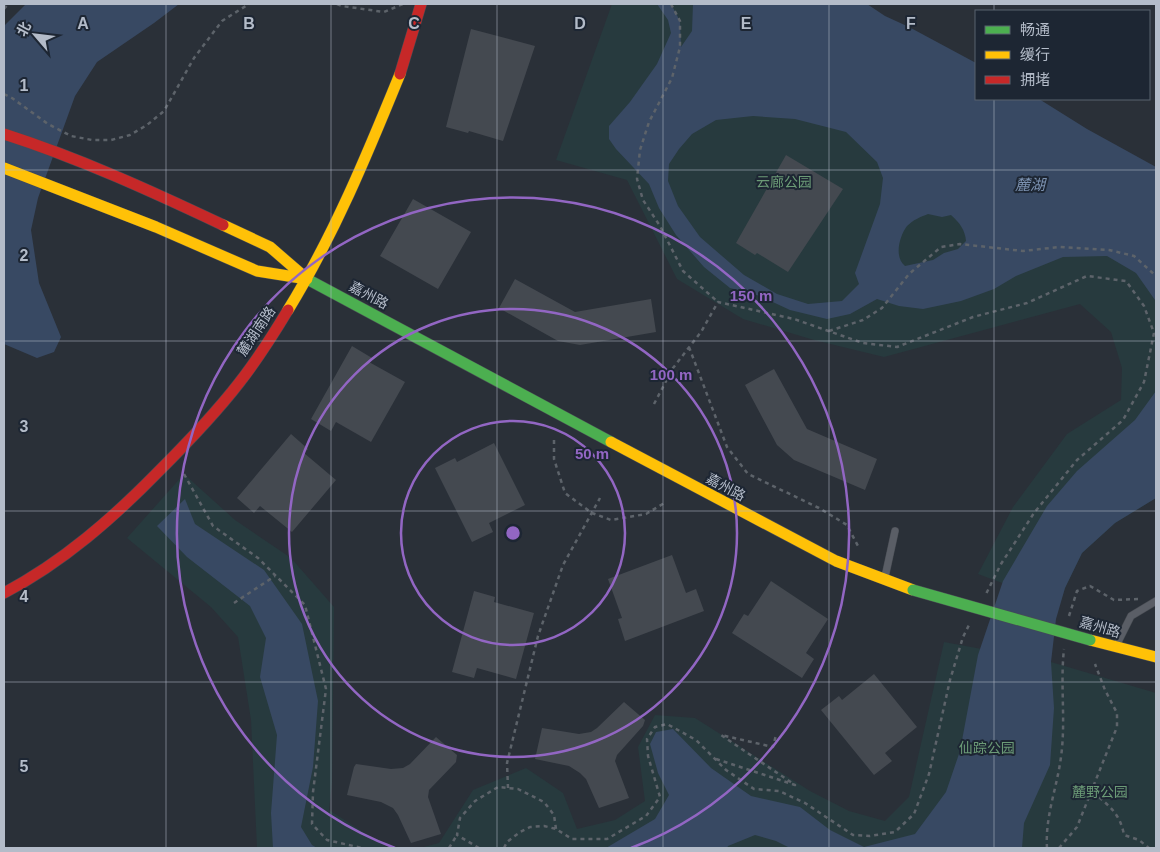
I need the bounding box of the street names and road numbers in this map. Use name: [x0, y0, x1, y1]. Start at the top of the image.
street label: 嘉州路: [347, 278, 391, 312]
street label: 麓湖南路: [234, 303, 278, 359]
street label: 嘉州路: [704, 470, 748, 504]
street label: 嘉州路: [1078, 614, 1122, 640]

